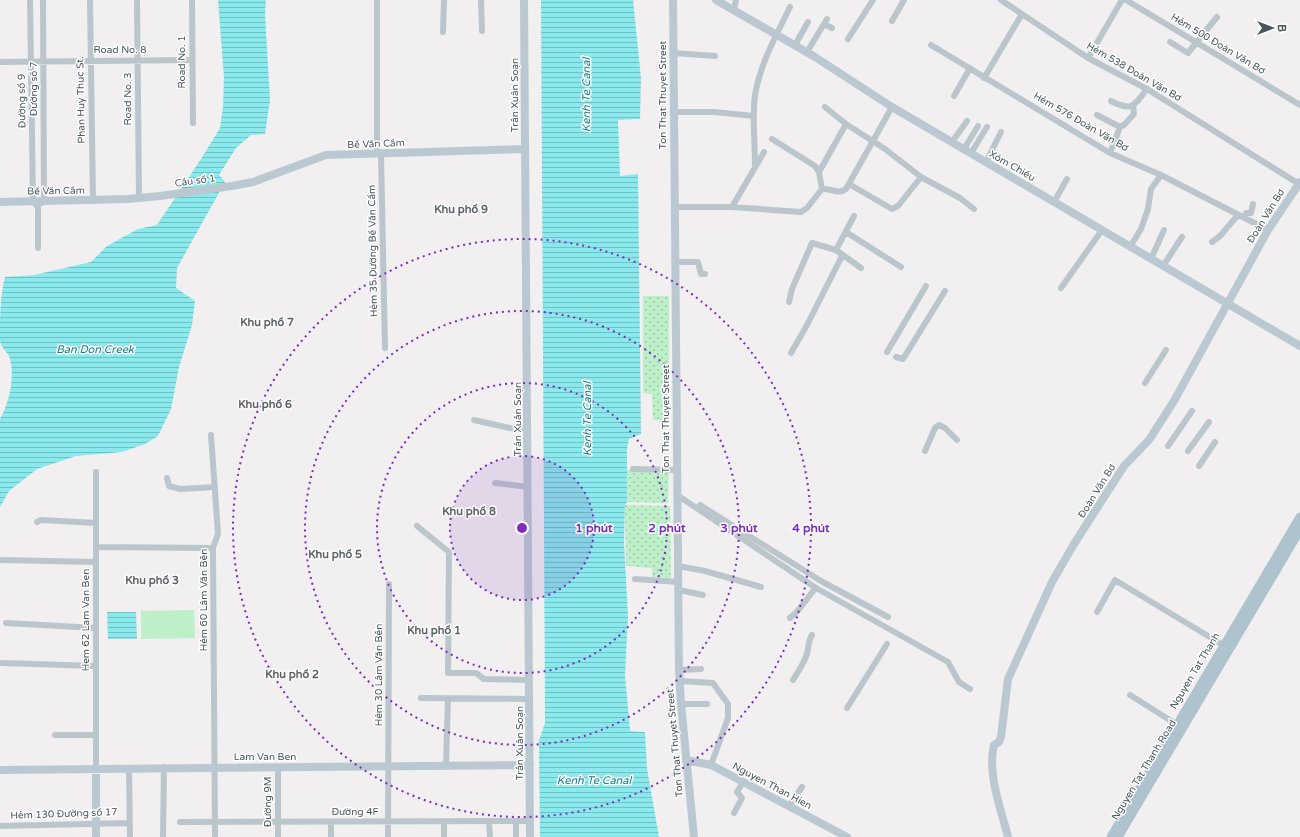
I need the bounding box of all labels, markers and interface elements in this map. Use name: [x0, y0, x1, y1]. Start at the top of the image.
north arrow: [1252, 8, 1292, 48]
street label: Hẻm 500 Đoàn Văn Bơ: [1169, 11, 1267, 77]
text: B: [1275, 24, 1288, 32]
street label: Road No. 1: [176, 35, 188, 89]
street label: Hẻm 538 Đoàn Văn Bơ: [1084, 40, 1184, 104]
street label: Ton That Thuyet Street: [657, 41, 669, 149]
street label: Road No. 8: [93, 44, 147, 56]
street label: Phan Huy Thuc St.: [74, 56, 88, 144]
water label: Kenh Te Canal: [580, 57, 593, 132]
street label: Trần Xuân Soạn: [509, 58, 521, 132]
street label: Đường số 7: [28, 62, 40, 116]
street label: Road No. 3: [122, 72, 134, 126]
street label: Đường số 9: [16, 74, 28, 128]
street label: Hẻm 576 Đoàn Văn Bơ: [1031, 90, 1131, 154]
street label: Bế Văn Cấm: [347, 137, 405, 151]
street label: Xóm Chiếu: [987, 148, 1037, 184]
street label: Cầu số 1: [174, 172, 216, 190]
street label: Bế Văn Cấm: [27, 184, 85, 198]
street label: Hẻm 35 Đường Bế Văn Cấm: [366, 185, 380, 317]
street label: Đoàn Văn Bơ: [1245, 187, 1287, 245]
district label: Khu phố 9: [434, 203, 488, 217]
district label: Khu phố 7: [240, 316, 294, 330]
water label: Ban Don Creek: [56, 343, 135, 356]
street label: Ton That Thuyet Street: [660, 365, 672, 473]
water label: Kenh Te Canal: [581, 381, 594, 456]
street label: Trần Xuân Soạn: [512, 382, 524, 456]
district label: Khu phố 6: [238, 398, 292, 412]
street label: Đoàn Văn Bơ: [1076, 462, 1118, 520]
district label: Khu phố 8: [442, 505, 496, 519]
centre of rings: [515, 521, 529, 535]
text: 1 phút: [575, 521, 613, 536]
text: 2 phút: [648, 521, 686, 536]
text: 3 phút: [720, 521, 758, 536]
text: 4 phút: [792, 521, 830, 536]
district label: Khu phố 5: [308, 548, 362, 562]
street label: Hẻm 60 Lâm Văn Bền: [198, 549, 210, 651]
street label: Hem 62 Lam Van Ben: [80, 569, 92, 671]
district label: Khu phố 3: [125, 574, 179, 588]
street label: Hẻm 30 Lâm Văn Bền: [373, 624, 385, 726]
district label: Khu phố 1: [407, 624, 461, 638]
street label: Nguyen Tat Thanh: [1167, 631, 1223, 711]
district label: Khu phố 2: [265, 668, 319, 682]
street label: Ton That Thuyet Street: [664, 688, 686, 798]
street label: Trần Xuân Soạn: [514, 706, 526, 780]
street label: Nguyen Tat Thanh Road: [1109, 718, 1179, 822]
street label: Lam Van Ben: [234, 751, 296, 763]
street label: Nguyen Than Hien: [730, 760, 814, 812]
water label: Kenh Te Canal: [557, 774, 632, 787]
street label: Đường 9M: [262, 777, 274, 827]
street label: Hẻm 130 Đường số 17: [10, 806, 118, 822]
street label: Đường 4F: [331, 806, 379, 818]

